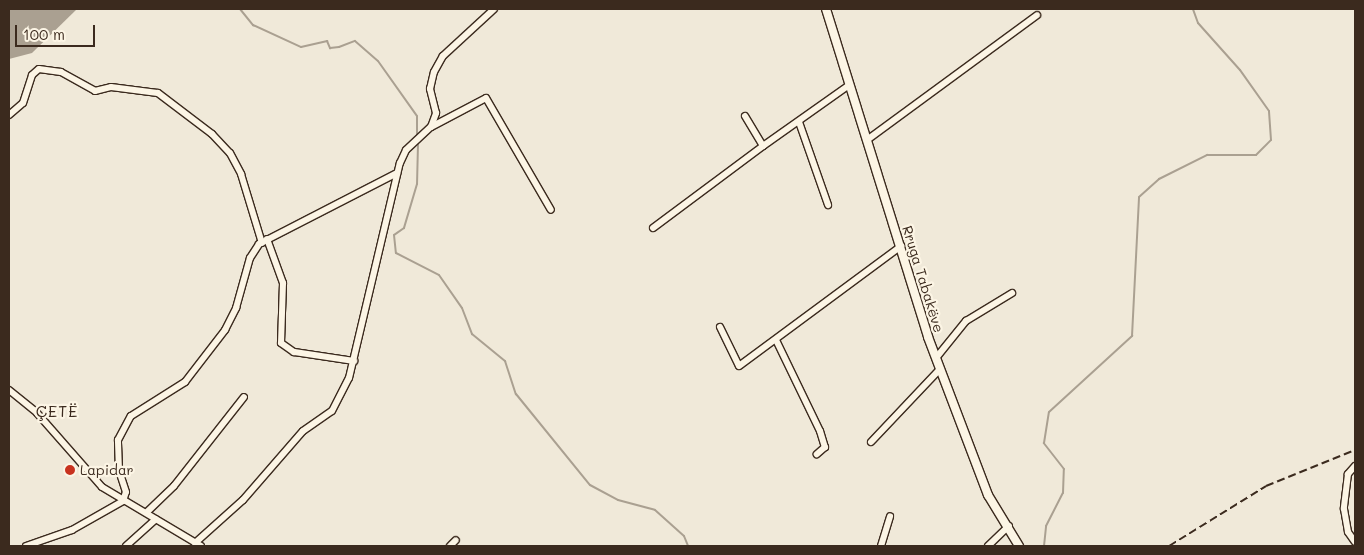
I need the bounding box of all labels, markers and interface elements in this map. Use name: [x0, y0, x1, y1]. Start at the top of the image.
scale bar: [18, 15, 98, 47]
text: 100 m: [23, 24, 65, 44]
street label: Rruga Tabakëve: [899, 224, 947, 334]
district label: ÇETË: [35, 401, 79, 421]
place label: Lapidar: [80, 462, 134, 478]
marker: Lapidar: [64, 464, 76, 476]

